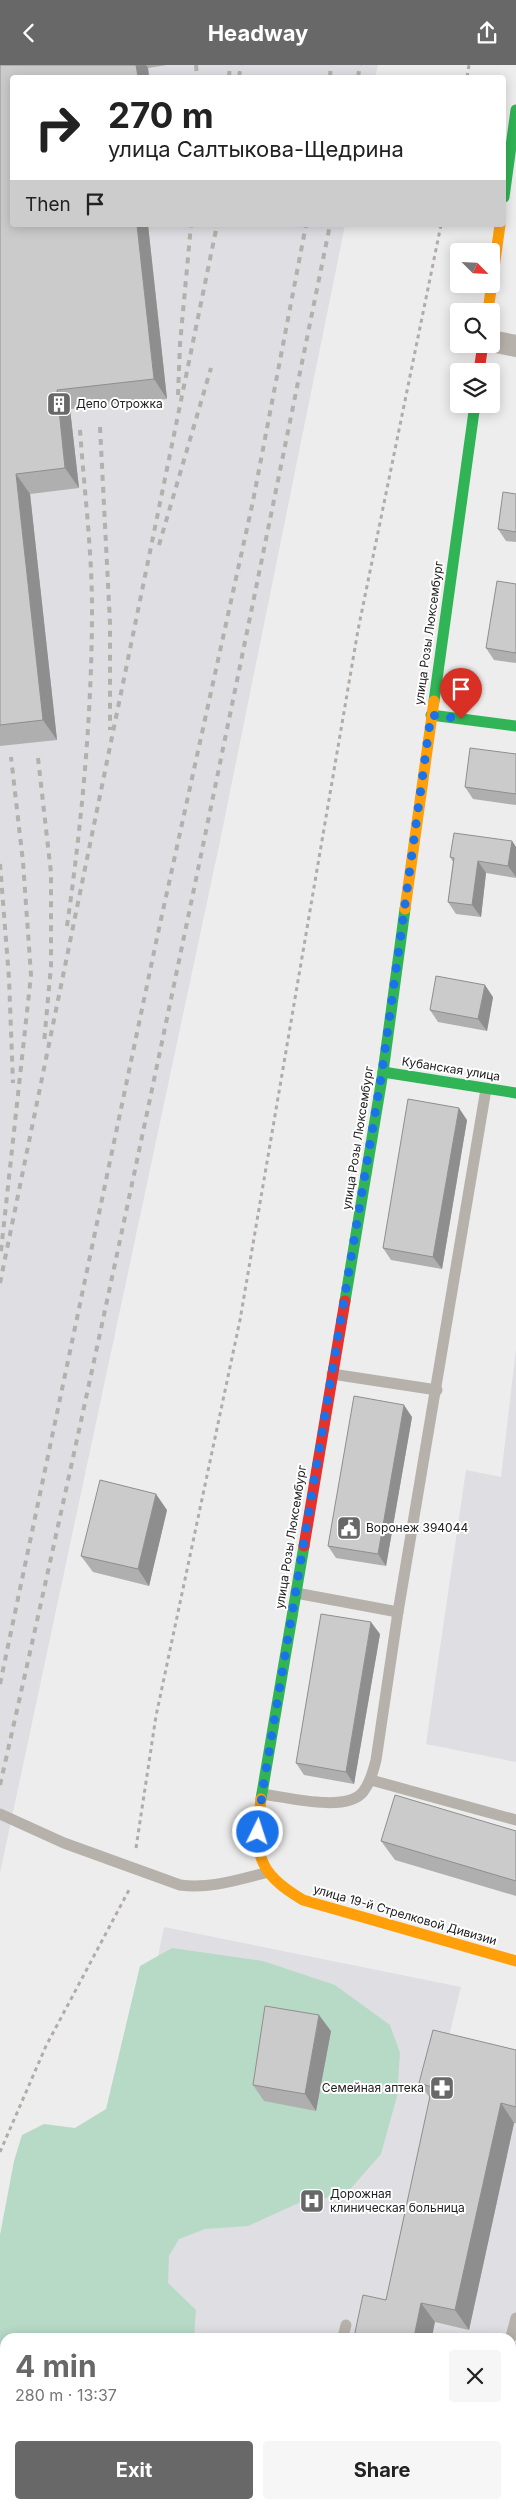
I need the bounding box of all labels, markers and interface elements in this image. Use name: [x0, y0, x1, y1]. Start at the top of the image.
icon: back: [15, 19, 43, 47]
icon: share: [473, 19, 501, 47]
text: Headway: [208, 20, 308, 46]
text: 270 m: [108, 94, 214, 136]
icon: right: [25, 95, 90, 160]
text: улица Салтыкова-Щедрина: [108, 136, 404, 162]
icon: arrive: [81, 190, 109, 218]
text: Then: [25, 193, 71, 216]
north arrow: [450, 243, 500, 293]
map controls: [450, 243, 500, 413]
button: search: [450, 303, 500, 353]
button: layers: [450, 363, 500, 413]
building icon: Депо Отрожка: [46, 391, 72, 417]
place label: Депо Отрожка: [76, 396, 163, 411]
street label: улица Розы Люксембург: [411, 560, 446, 706]
pin: [440, 668, 482, 719]
icon: arrive: [447, 675, 475, 703]
street label: Кубанская улица: [401, 1053, 501, 1084]
street label: улица Розы Люксембург: [339, 1065, 376, 1211]
street label: улица Розы Люксембург: [272, 1464, 309, 1610]
public building icon: Воронеж 394044: [336, 1515, 362, 1541]
place label: Воронеж 394044: [366, 1520, 468, 1535]
position arrow: [231, 1805, 283, 1857]
street label: улица 19-й Стрелковой Дивизии: [312, 1881, 499, 1948]
pharmacy icon: Семейная аптека: [429, 2075, 455, 2101]
place label: Семейная аптека: [322, 2080, 424, 2095]
place label: Дорожная клиническая больница: [330, 2186, 465, 2215]
hospital icon: Дорожная клиническая больница: [299, 2188, 325, 2214]
text: 4 min: [15, 2348, 97, 2384]
button: close: [449, 2350, 501, 2402]
text: 280 m · 13:37: [15, 2385, 117, 2405]
button: Exit: [15, 2441, 253, 2499]
button: Share: [263, 2441, 501, 2499]

